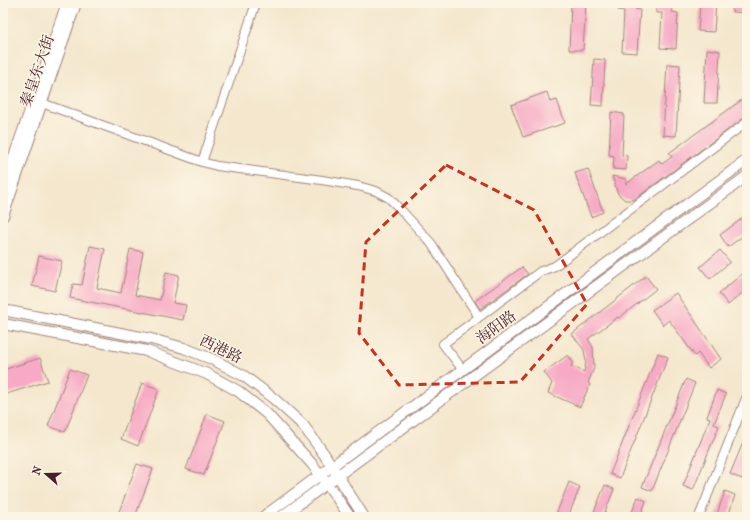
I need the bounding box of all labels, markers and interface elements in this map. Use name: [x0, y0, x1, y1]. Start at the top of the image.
street label: 秦皇东大街: [16, 33, 58, 109]
street label: 海阳路: [473, 306, 519, 348]
street label: 西港路: [197, 331, 245, 367]
north arrow: [26, 454, 66, 494]
text: N: [30, 464, 45, 477]

